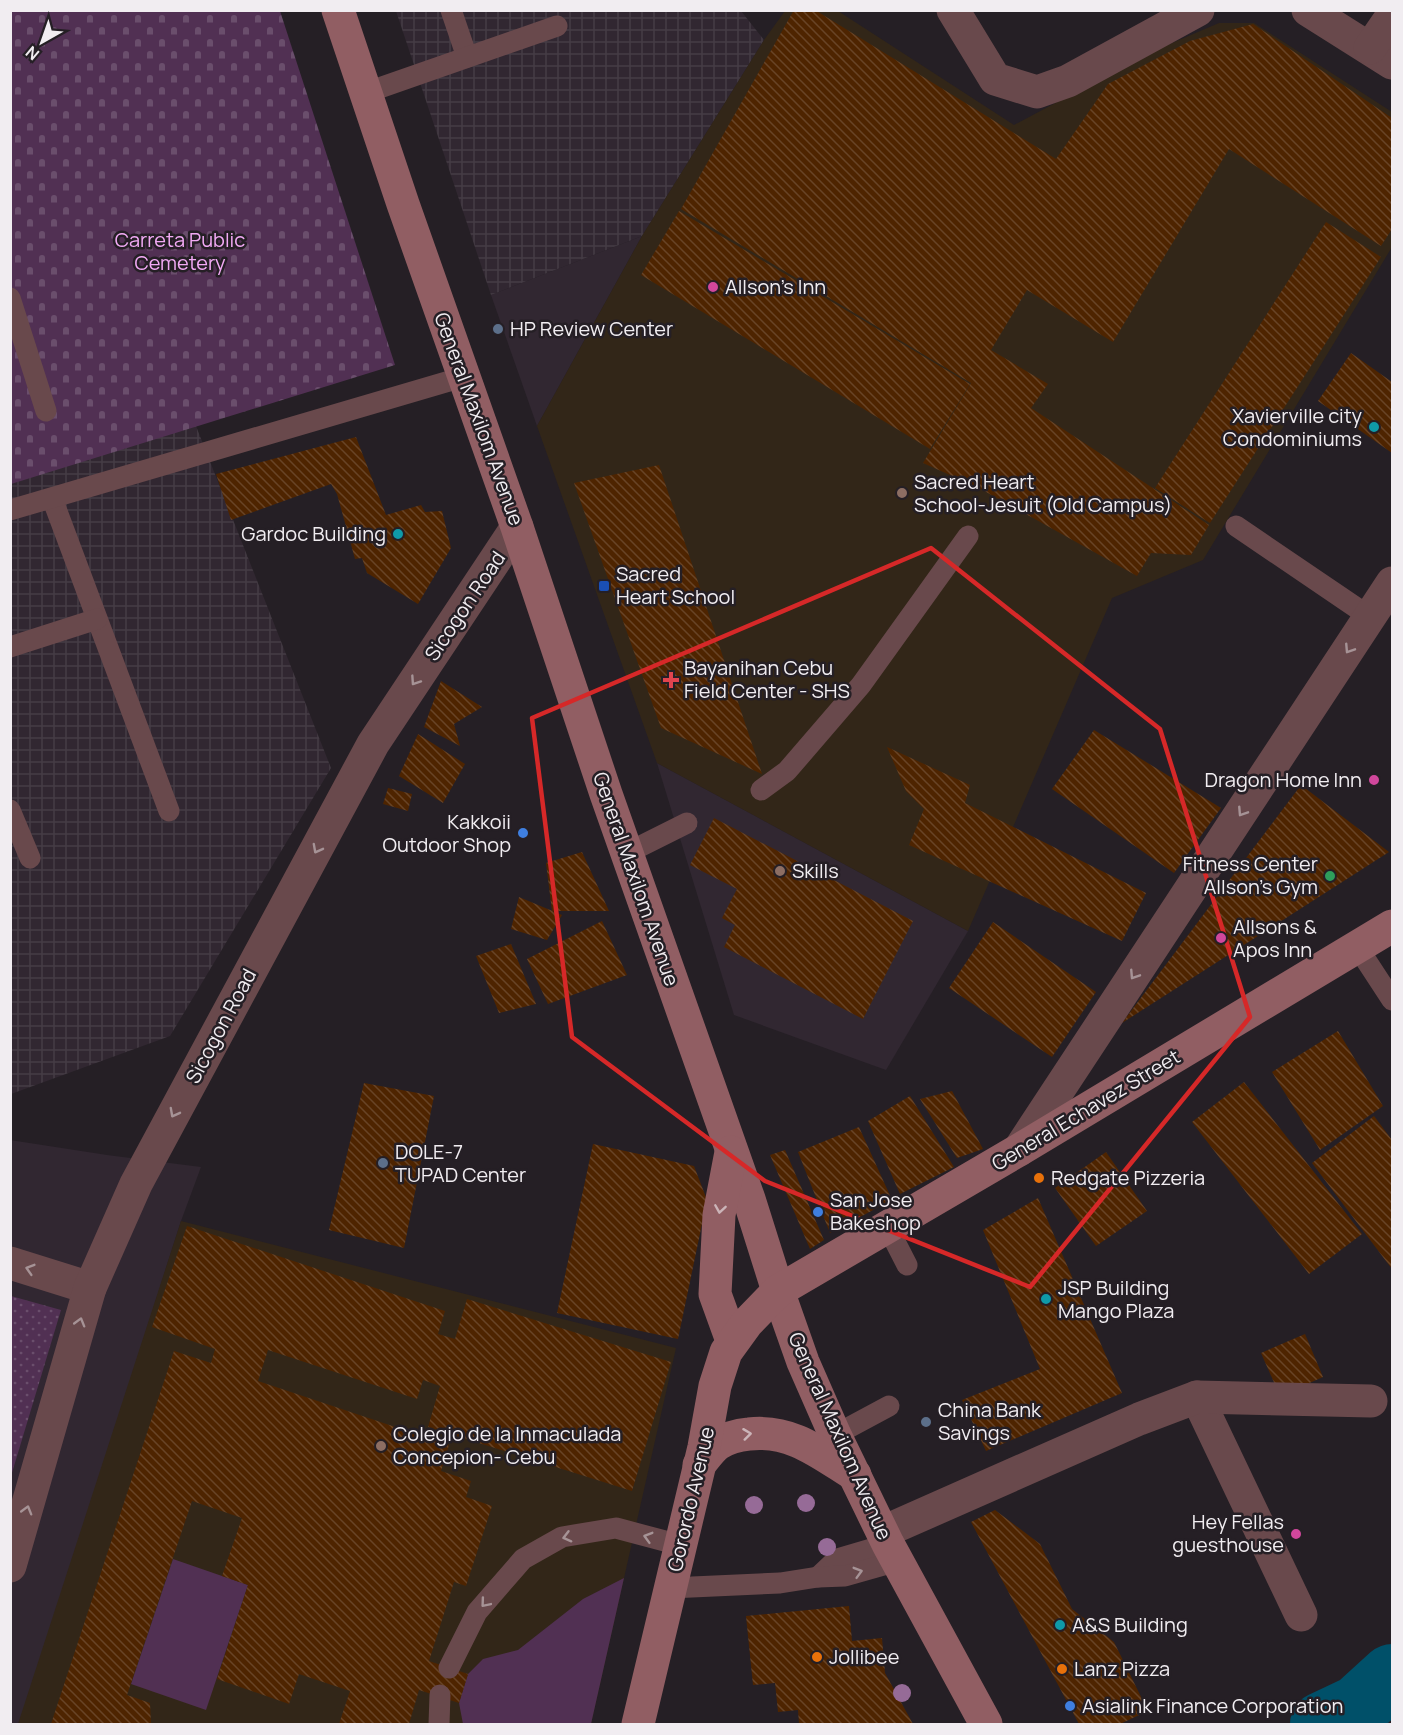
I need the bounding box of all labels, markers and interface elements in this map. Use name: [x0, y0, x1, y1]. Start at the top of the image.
north arrow: [12, 12, 72, 72]
text: N: [21, 41, 44, 66]
park label: Carreta Public Cemetery: [115, 226, 245, 276]
place label: Allson's Inn: [725, 273, 826, 300]
marker: Allson's Inn: [706, 280, 720, 294]
street label: General Maxilom Avenue: [428, 309, 531, 529]
place label: HP Review Center: [510, 315, 673, 342]
marker: HP Review Center: [491, 322, 505, 336]
place label: Xavierville city Condominiums: [1223, 402, 1362, 452]
marker: Xavierville city Condominiums: [1367, 420, 1381, 434]
place label: Sacred Heart School-Jesuit (Old Campus): [914, 468, 1172, 518]
marker: Sacred Heart School-Jesuit (Old Campus): [895, 486, 909, 500]
place label: Gardoc Building: [241, 520, 386, 547]
marker: Gardoc Building: [391, 527, 405, 541]
street label: Sicogon Road: [418, 546, 511, 666]
place label: Sacred Heart School: [616, 560, 735, 610]
marker: Sacred Heart School: [597, 579, 611, 593]
one-way arrow: [1345, 643, 1356, 654]
place label: Bayanihan Cebu Field Center - SHS: [684, 654, 850, 704]
marker: Bayanihan Cebu Field Center - SHS: [662, 671, 680, 689]
one-way arrow: [412, 674, 423, 685]
place label: Dragon Home Inn: [1205, 766, 1362, 793]
street label: General Maxilom Avenue: [587, 768, 686, 989]
marker: Dragon Home Inn: [1367, 773, 1381, 787]
one-way arrow: [1237, 806, 1249, 816]
place label: Kakkoii Outdoor Shop: [382, 808, 511, 858]
marker: Kakkoii Outdoor Shop: [516, 826, 530, 840]
one-way arrow: [313, 842, 324, 853]
place label: Fitness Center Allson's Gym: [1183, 850, 1318, 900]
place label: Skills: [792, 857, 839, 884]
marker: Skills: [773, 864, 787, 878]
marker: Fitness Center Allson's Gym: [1323, 869, 1337, 883]
place label: Allsons & Apos Inn: [1233, 913, 1317, 963]
marker: Allsons & Apos Inn: [1214, 931, 1228, 945]
street label: Sicogon Road: [179, 964, 262, 1088]
one-way arrow: [1130, 969, 1142, 979]
street label: General Echavez Street: [986, 1043, 1185, 1177]
one-way arrow: [170, 1106, 181, 1117]
place label: DOLE-7 TUPAD Center: [395, 1138, 526, 1188]
marker: DOLE-7 TUPAD Center: [376, 1156, 390, 1170]
place label: Redgate Pizzeria: [1051, 1164, 1205, 1191]
marker: Redgate Pizzeria: [1032, 1171, 1046, 1185]
place label: San Jose Bakeshop: [830, 1186, 921, 1236]
one-way arrow: [714, 1204, 727, 1214]
marker: San Jose Bakeshop: [811, 1205, 825, 1219]
one-way arrow: [25, 1264, 36, 1276]
place label: JSP Building Mango Plaza: [1058, 1274, 1174, 1324]
marker: JSP Building Mango Plaza: [1039, 1292, 1053, 1306]
one-way arrow: [73, 1317, 86, 1327]
street label: General Maxilom Avenue: [782, 1328, 898, 1544]
place label: China Bank Savings: [938, 1396, 1042, 1446]
marker: China Bank Savings: [919, 1415, 933, 1429]
place label: Colegio de la Inmaculada Concepion- Cebu: [393, 1420, 621, 1470]
street label: Gorordo Avenue: [661, 1424, 720, 1574]
one-way arrow: [742, 1429, 751, 1441]
marker: Colegio de la Inmaculada Concepion- Cebu: [374, 1439, 388, 1453]
one-way arrow: [20, 1505, 32, 1515]
place label: Hey Fellas guesthouse: [1172, 1508, 1284, 1558]
marker: Hey Fellas guesthouse: [1289, 1527, 1303, 1541]
one-way arrow: [562, 1530, 572, 1543]
one-way arrow: [643, 1531, 653, 1544]
one-way arrow: [852, 1567, 863, 1579]
one-way arrow: [481, 1596, 492, 1607]
place label: A&S Building: [1072, 1611, 1188, 1638]
marker: A&S Building: [1053, 1618, 1067, 1632]
place label: Jollibee: [829, 1643, 899, 1670]
marker: Jollibee: [810, 1650, 824, 1664]
place label: Lanz Pizza: [1074, 1655, 1170, 1682]
marker: Lanz Pizza: [1055, 1662, 1069, 1676]
place label: Asialink Finance Corporation: [1082, 1692, 1343, 1719]
marker: Asialink Finance Corporation: [1063, 1699, 1077, 1713]

